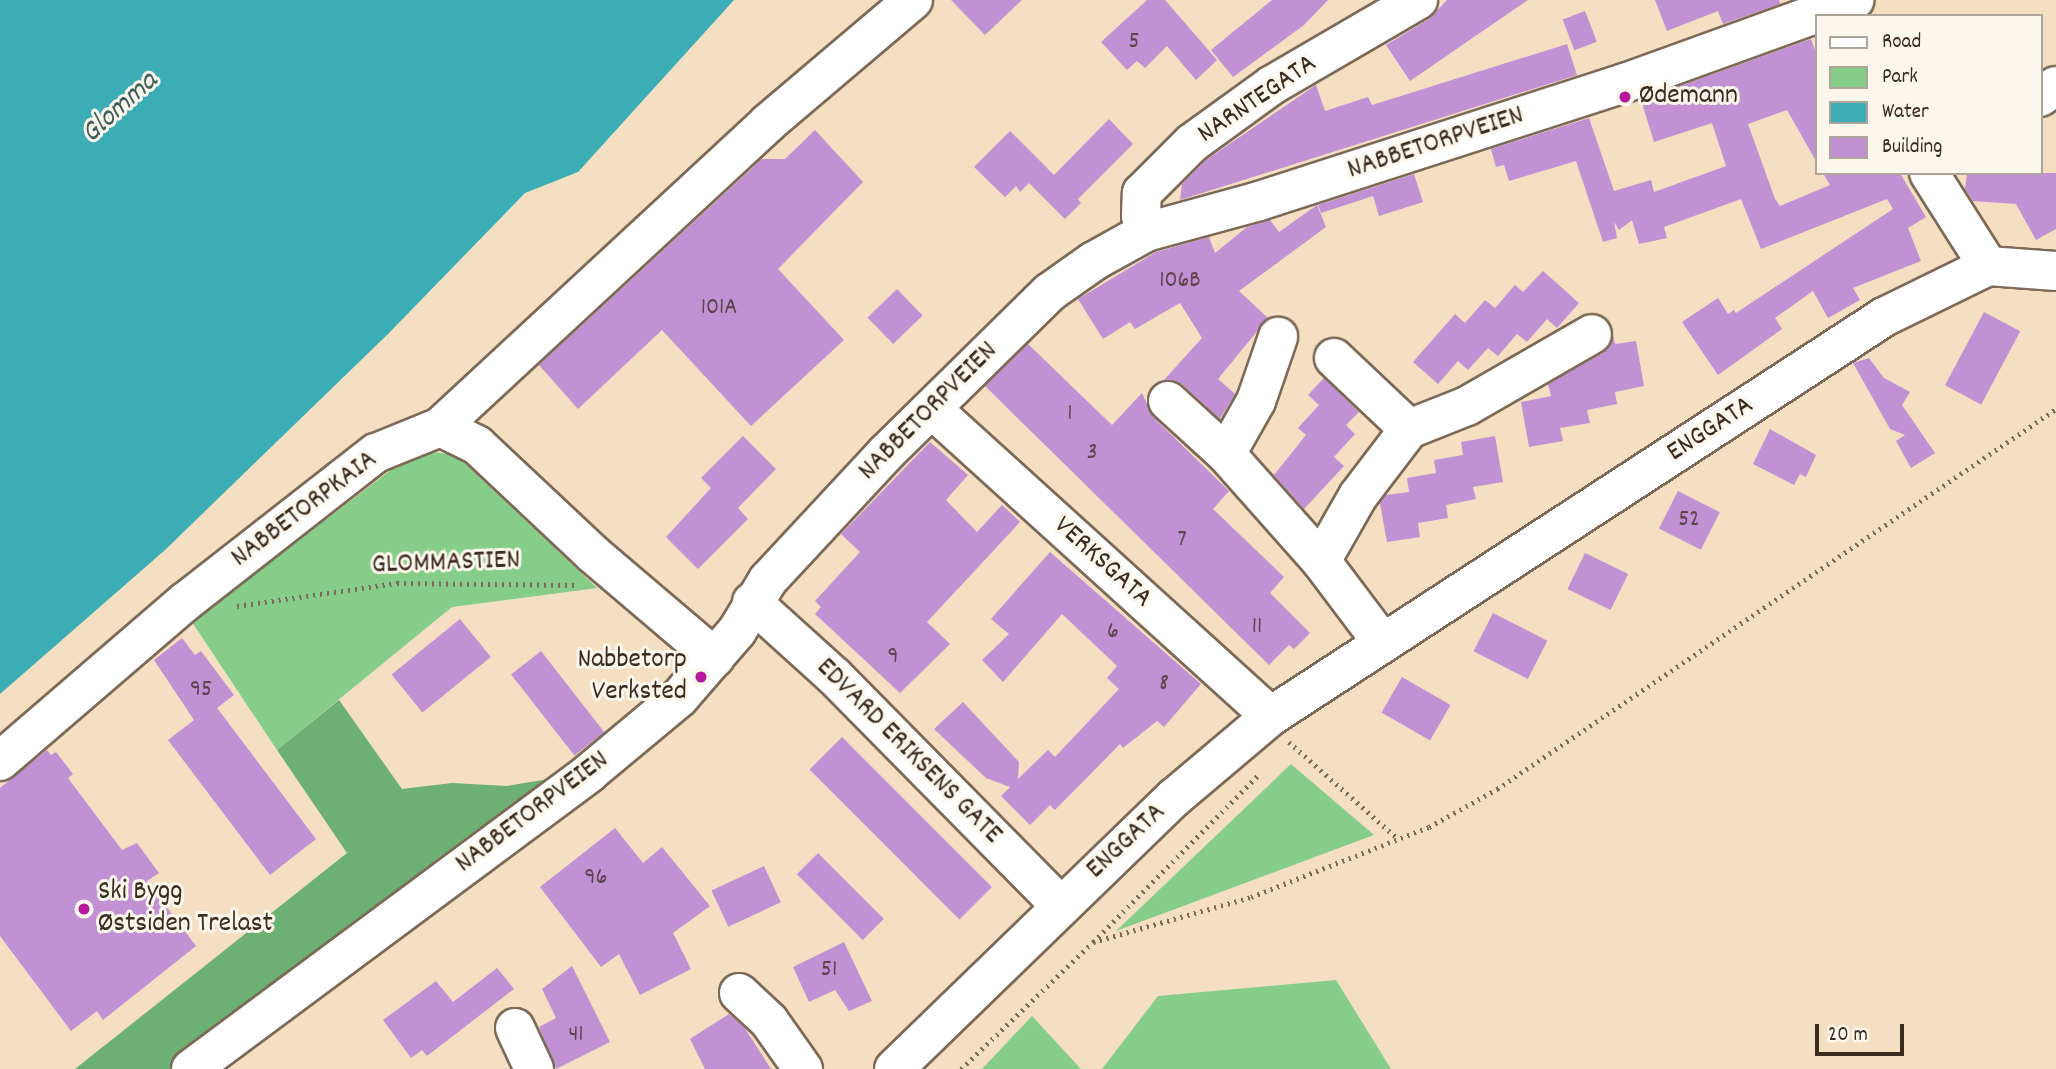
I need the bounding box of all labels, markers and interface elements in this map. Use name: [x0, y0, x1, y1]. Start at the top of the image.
legend: [1814, 14, 2042, 175]
text: Road: [1882, 28, 1921, 58]
house number: 5: [1128, 29, 1140, 57]
street label: NARNTEGATA: [1192, 48, 1324, 152]
text: Park: [1882, 63, 1918, 93]
water label: Glomma: [75, 65, 167, 153]
place label: Ødemann: [1639, 80, 1738, 114]
marker: Ødemann: [1617, 89, 1633, 105]
text: Water: [1882, 98, 1929, 128]
street label: NABBETORPVEIEN: [1344, 100, 1528, 188]
text: Building: [1882, 133, 1942, 163]
house number: 106B: [1159, 268, 1201, 296]
house number: 101A: [701, 295, 737, 323]
street label: NABBETORPVEIEN: [852, 335, 1006, 489]
street label: ENGGATA: [1661, 390, 1761, 470]
house number: 1: [1067, 401, 1073, 429]
house number: 3: [1087, 440, 1097, 468]
street label: NABBETORPKAIA: [225, 444, 385, 576]
house number: 52: [1678, 507, 1700, 535]
street label: VERKSGATA: [1046, 510, 1158, 616]
house number: 7: [1177, 527, 1187, 555]
street label: GLOMMASTIEN: [371, 545, 521, 583]
house number: 11: [1252, 614, 1262, 642]
house number: 6: [1107, 619, 1119, 647]
place label: Nabbetorp Verksted: [577, 644, 687, 710]
house number: 9: [888, 644, 898, 672]
street label: EDVARD ERIKSENS GATE: [808, 652, 1008, 852]
marker: Nabbetorp Verksted: [693, 669, 709, 685]
house number: 8: [1159, 671, 1169, 699]
house number: 95: [190, 677, 212, 705]
street label: NABBETORPVEIEN: [450, 744, 616, 882]
street label: ENGGATA: [1080, 797, 1174, 887]
house number: 96: [585, 865, 607, 893]
place label: Ski Bygg Østsiden Trelast: [98, 876, 273, 942]
marker: Ski Bygg Østsiden Trelast: [76, 901, 92, 917]
house number: 51: [821, 957, 837, 985]
scale bar: [1818, 1010, 1907, 1054]
text: 20 m: [1828, 1021, 1868, 1051]
house number: 41: [568, 1022, 584, 1050]

